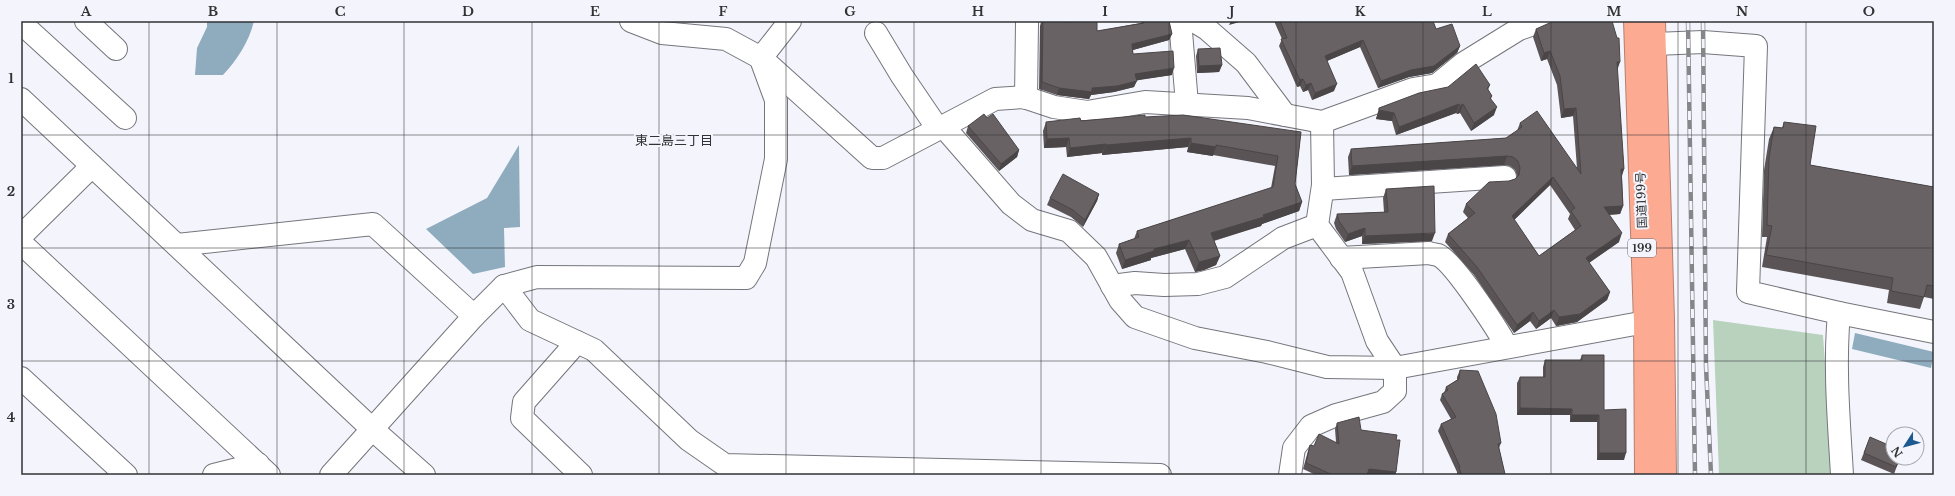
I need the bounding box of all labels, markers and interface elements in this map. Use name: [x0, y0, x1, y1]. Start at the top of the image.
text: A: [80, 3, 92, 20]
text: B: [208, 3, 218, 20]
text: C: [335, 3, 346, 20]
text: D: [462, 3, 474, 20]
text: E: [590, 3, 600, 20]
text: F: [719, 3, 728, 20]
text: G: [844, 3, 856, 20]
text: H: [972, 3, 984, 20]
text: I: [1102, 3, 1108, 20]
text: J: [1226, 3, 1235, 20]
text: K: [1355, 3, 1366, 20]
text: L: [1482, 3, 1492, 20]
text: M: [1607, 3, 1622, 20]
text: N: [1736, 3, 1748, 20]
text: O: [1863, 3, 1875, 20]
text: 1: [8, 70, 14, 87]
district label: 東二島三丁目: [635, 132, 713, 149]
street label: 国道199号: [1633, 171, 1649, 229]
text: 2: [7, 183, 15, 200]
road number: 199: [1628, 239, 1656, 257]
text: 3: [7, 296, 15, 313]
text: 4: [7, 409, 16, 426]
north arrow: [1885, 426, 1925, 466]
text: N: [1888, 443, 1906, 460]

